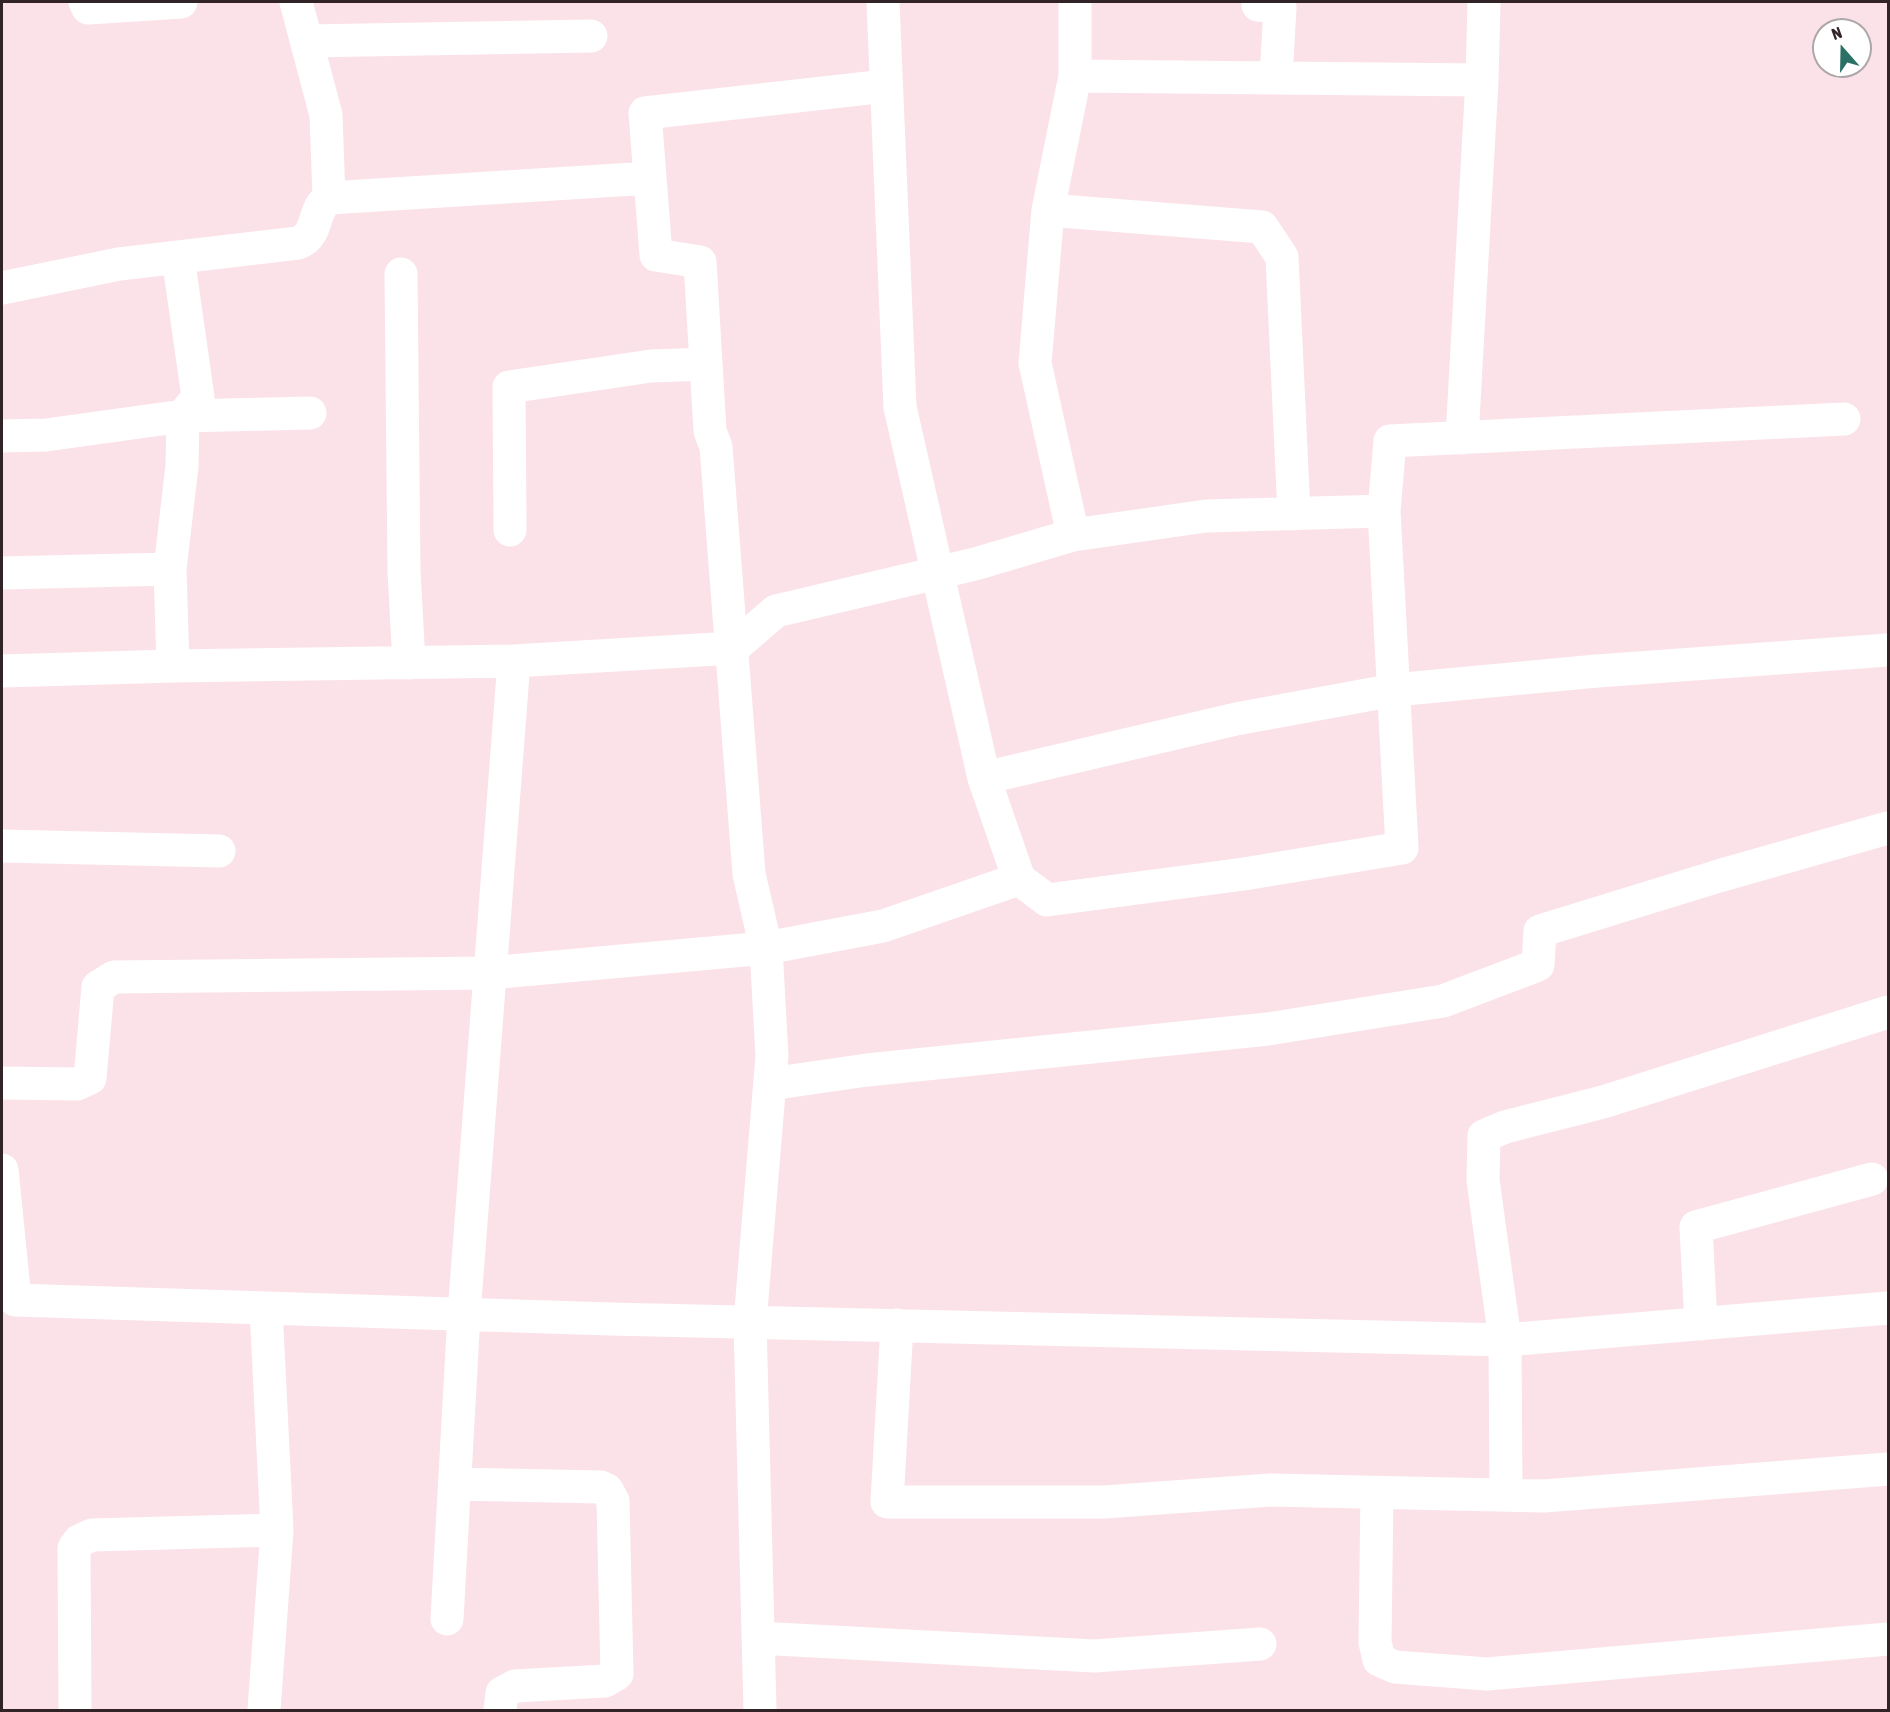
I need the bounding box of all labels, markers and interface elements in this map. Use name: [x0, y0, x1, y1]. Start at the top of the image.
north arrow: [1812, 18, 1872, 78]
text: N: [1829, 23, 1844, 43]

